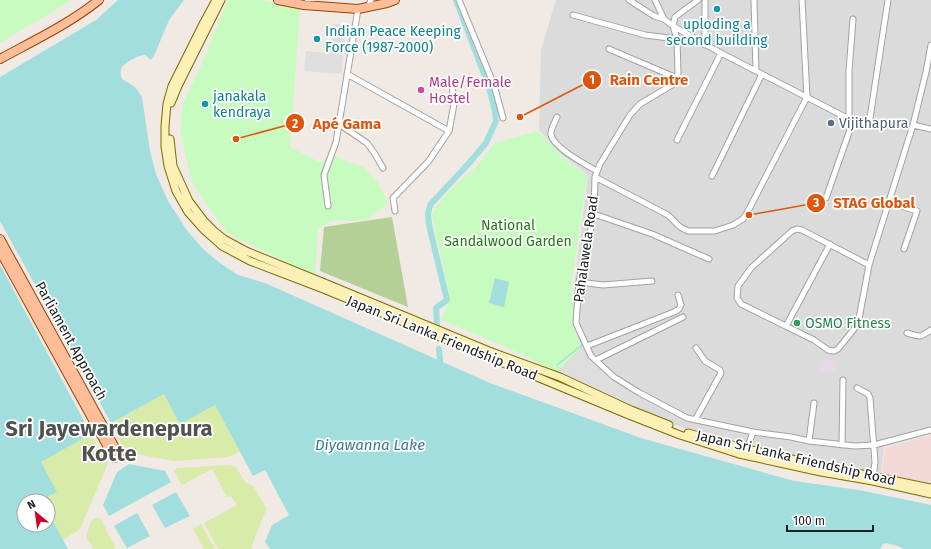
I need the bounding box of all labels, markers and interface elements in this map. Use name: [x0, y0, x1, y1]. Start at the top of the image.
marker: uploding a second building: [712, 4, 722, 14]
place label: uploding a second building: [666, 16, 768, 49]
place label: Indian Peace Keeping Force (1987-2000): [325, 23, 462, 56]
marker: Indian Peace Keeping Force (1987-2000): [312, 34, 322, 44]
callout: Rain Centre: [582, 67, 696, 94]
text: Rain Centre: [610, 71, 688, 89]
text: 1: [589, 73, 595, 87]
place label: Male/Female Hostel: [429, 74, 511, 107]
marker: Male/Female Hostel: [416, 85, 426, 95]
place label: janakala kendraya: [212, 88, 271, 121]
marker: janakala kendraya: [200, 99, 210, 109]
callout: Apé Gama: [285, 110, 389, 137]
text: Apé Gama: [312, 115, 381, 133]
place label: Vijithapura: [839, 115, 908, 132]
text: 2: [292, 117, 298, 131]
marker: Vijithapura: [826, 118, 836, 128]
callout: STAG Global: [806, 190, 923, 217]
text: STAG Global: [833, 194, 915, 212]
street label: Pahalawela Road: [570, 195, 602, 303]
text: 3: [812, 196, 819, 210]
park label: National Sandalwood Garden: [444, 217, 572, 250]
street label: Parliament Approach: [31, 279, 111, 403]
street label: Japan Sri Lanka Friendship Road: [344, 292, 540, 384]
place label: OSMO Fitness: [805, 315, 891, 332]
marker: OSMO Fitness: [792, 318, 802, 328]
district label: Sri Jayewardenepura Kotte: [5, 415, 213, 467]
street label: Japan Sri Lanka Friendship Road: [695, 427, 897, 489]
water label: Diyawanna Lake: [315, 436, 425, 454]
north arrow: [16, 493, 56, 533]
text: N: [25, 497, 38, 512]
scale bar: [787, 507, 873, 533]
text: 100 m: [793, 514, 825, 528]

